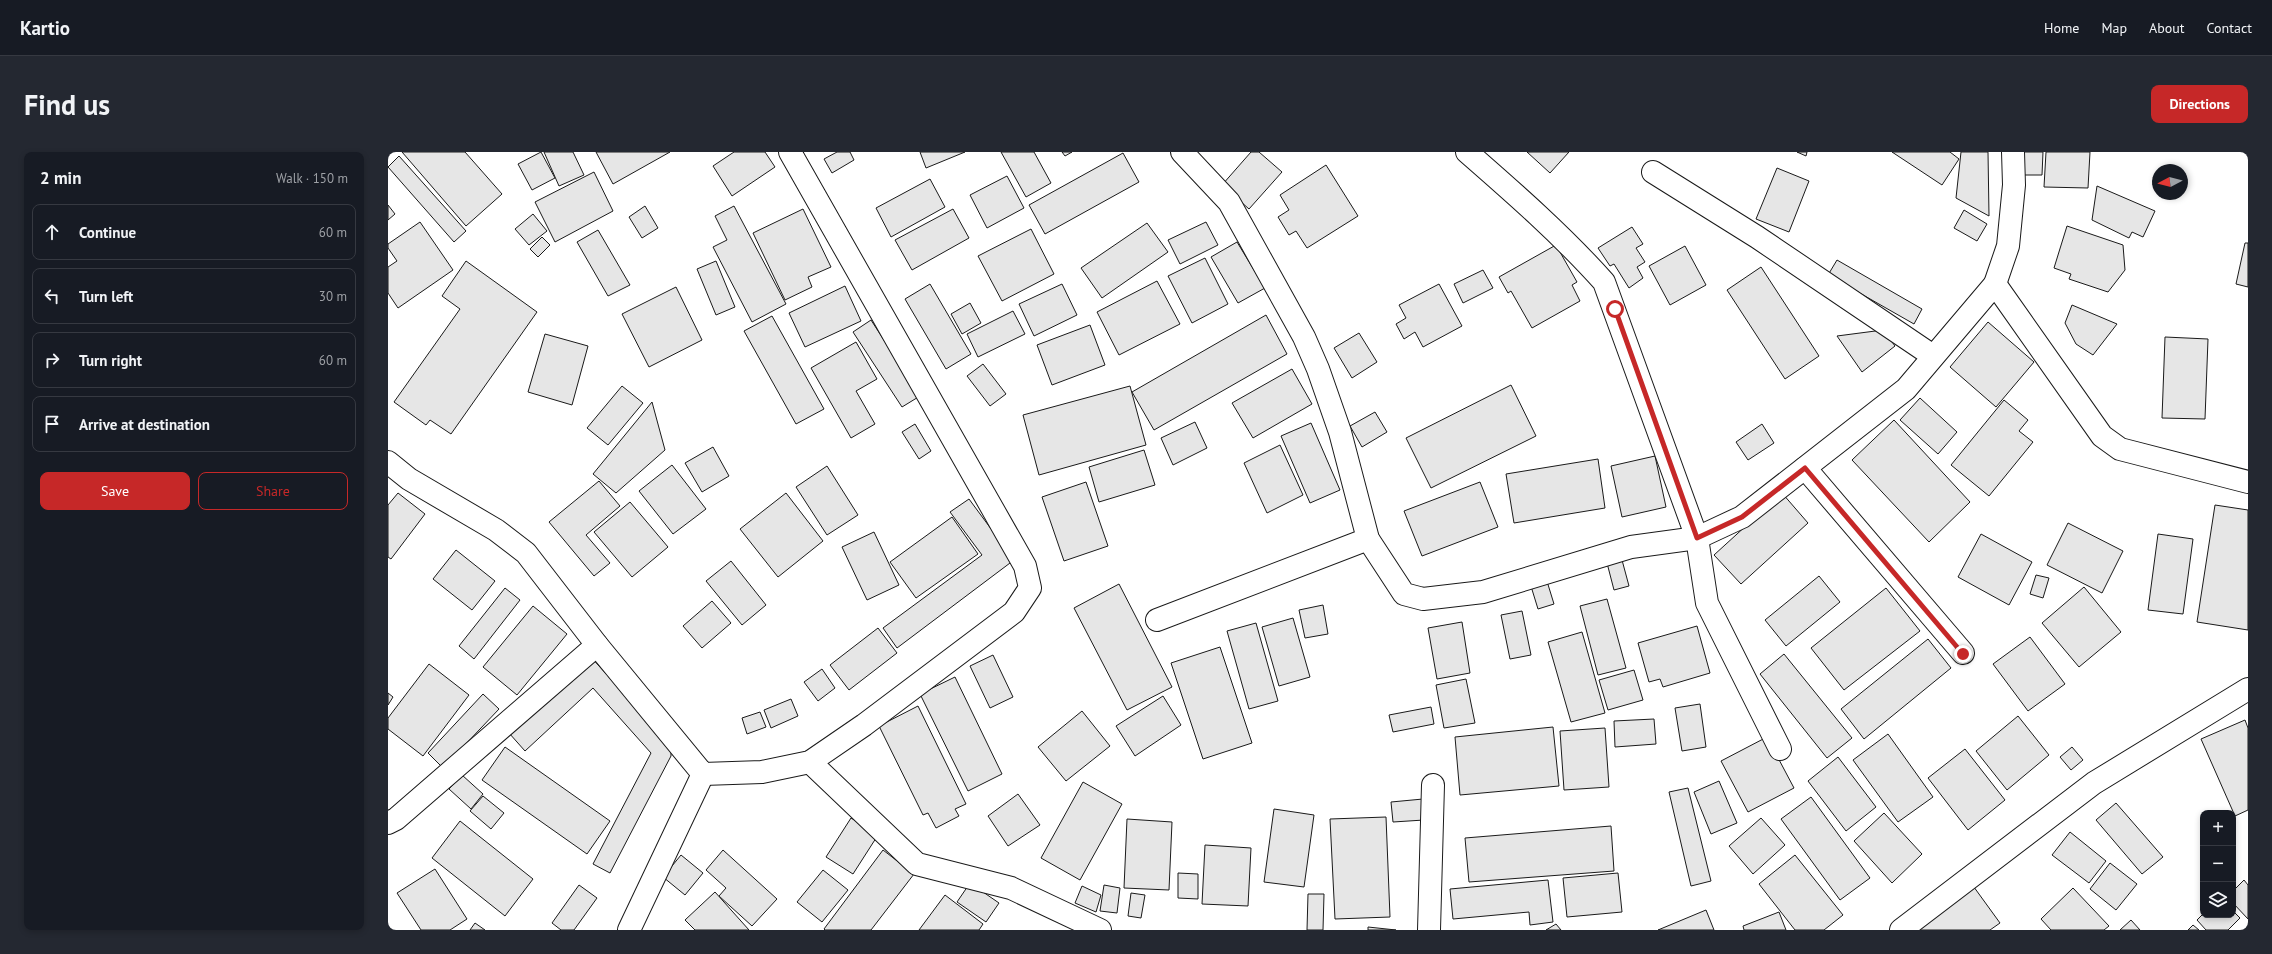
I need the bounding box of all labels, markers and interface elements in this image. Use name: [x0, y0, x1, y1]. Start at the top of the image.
text: Kartio: [20, 16, 70, 40]
text: Home: [2044, 19, 2079, 37]
text: Map: [2101, 19, 2127, 37]
text: About: [2149, 19, 2185, 37]
text: Contact: [2207, 19, 2252, 37]
button: Directions: [2151, 85, 2248, 123]
text: Find us: [24, 86, 110, 123]
north arrow: [2152, 164, 2188, 200]
text: 2 min: [40, 167, 81, 189]
text: Walk · 150 m: [276, 170, 348, 187]
icon: ahead: [41, 221, 63, 243]
text: Continue: [79, 223, 136, 242]
text: 60 m: [319, 224, 347, 241]
icon: left: [41, 285, 63, 307]
text: Turn left: [79, 287, 133, 306]
text: 30 m: [319, 288, 347, 305]
route start: [1606, 300, 1624, 318]
icon: right: [41, 349, 63, 371]
text: Turn right: [79, 351, 142, 370]
text: 60 m: [319, 352, 347, 369]
icon: arrive: [41, 413, 63, 435]
text: Arrive at destination: [79, 415, 210, 434]
button: Save: [40, 472, 190, 510]
button: Share: [198, 472, 348, 510]
route end: [1954, 645, 1972, 663]
map controls: [2200, 810, 2236, 918]
button: +: [2200, 810, 2236, 846]
button: −: [2200, 846, 2236, 882]
button: layers: [2200, 882, 2236, 918]

